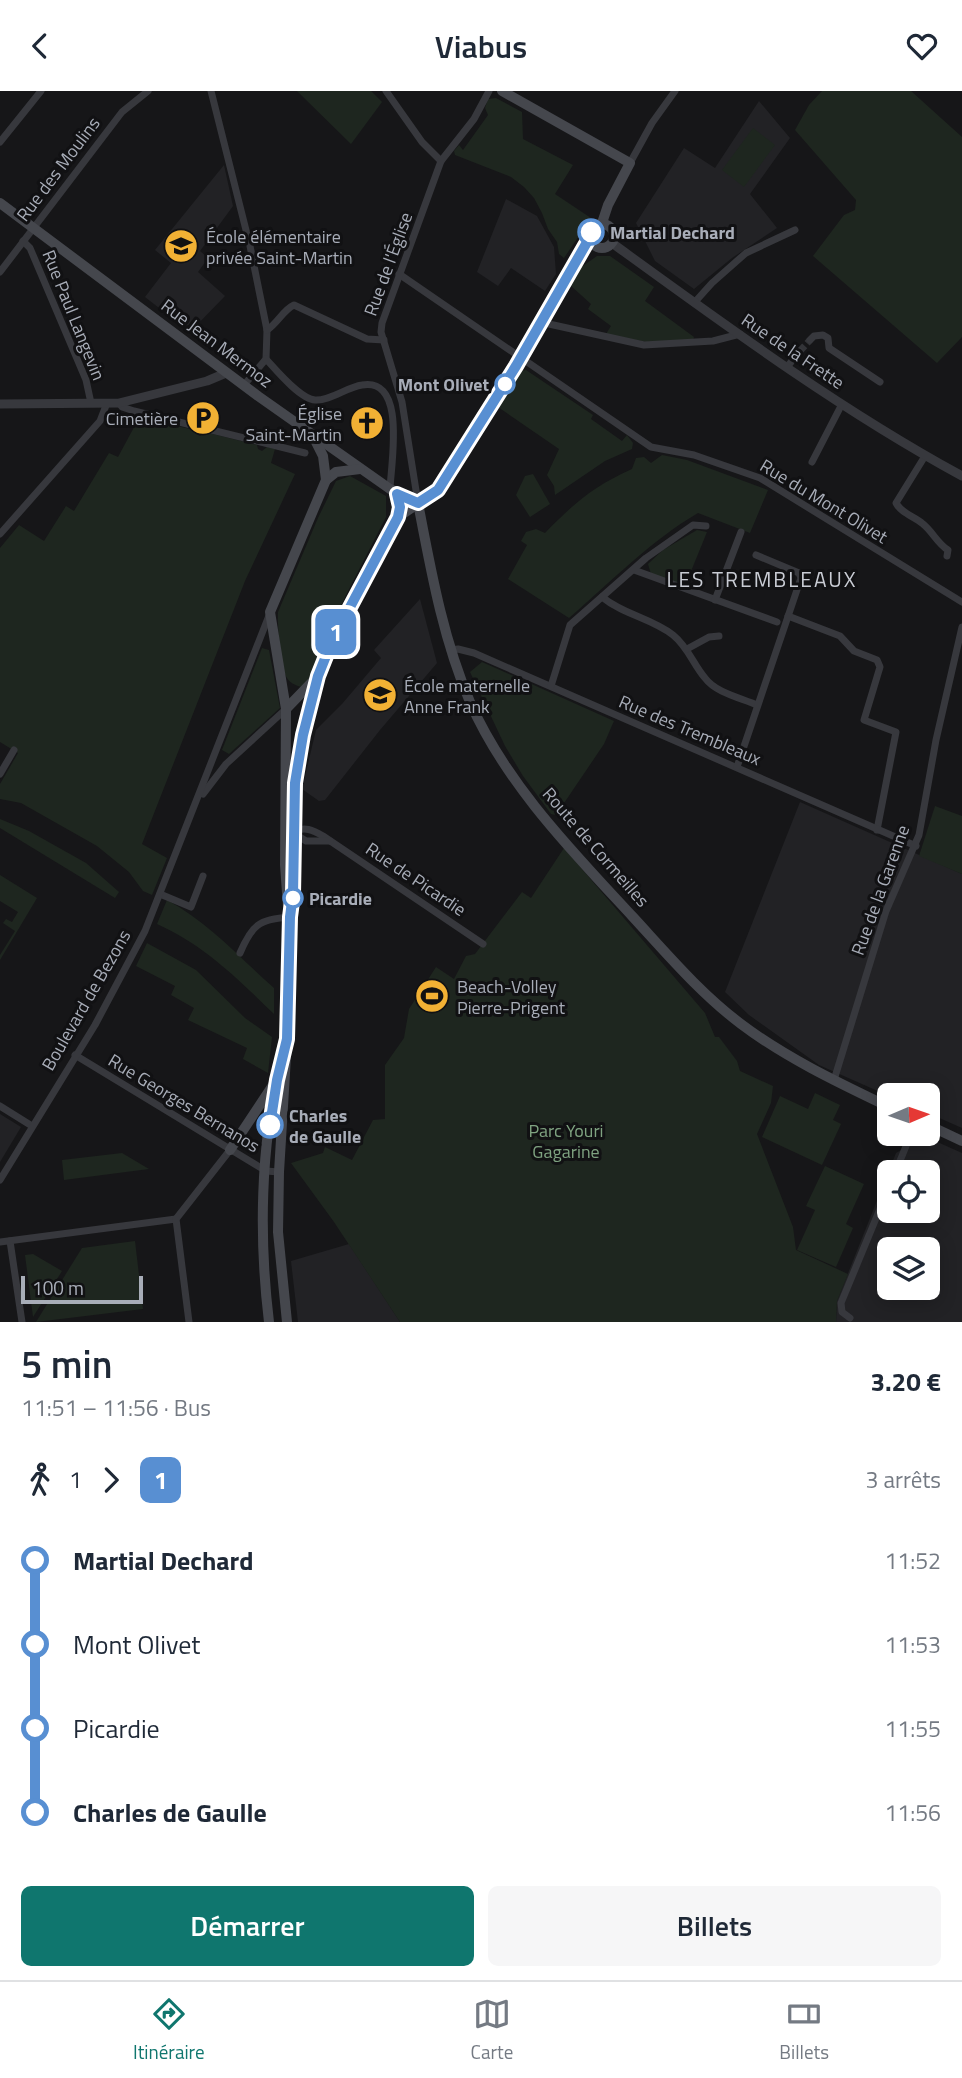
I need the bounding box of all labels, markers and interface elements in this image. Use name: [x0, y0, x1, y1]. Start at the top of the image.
text: Viabus: [435, 22, 527, 70]
icon: back: [21, 27, 59, 65]
icon: heart: [903, 27, 941, 65]
street label: Rue des Moulins: [10, 111, 106, 227]
street label: Rue de l'Église: [357, 208, 419, 320]
marker: Martial Dechard: [578, 219, 604, 245]
place label: Martial Dechard: [610, 219, 735, 246]
place label: École élémentaire privée Saint-Martin: [206, 223, 353, 271]
school or university icon: École élémentaire privée Saint-Martin: [162, 227, 200, 265]
street label: Rue Paul Langevin: [36, 246, 112, 384]
street label: Rue Jean Mermoz: [156, 292, 278, 394]
street label: Rue de la Frette: [736, 306, 850, 396]
place label: Mont Olivet: [398, 371, 489, 398]
marker: Mont Olivet: [495, 374, 515, 394]
parking icon: Cimetière: [184, 399, 222, 437]
place label: Église Saint-Martin: [246, 400, 342, 448]
church icon: Église Saint-Martin: [348, 404, 386, 442]
place label: Cimetière: [106, 405, 178, 432]
street label: Rue du Mont Olivet: [755, 452, 894, 550]
district label: LES TREMBLEAUX: [666, 563, 858, 595]
line badge: 1: [313, 609, 359, 655]
text: 1: [329, 614, 343, 650]
place label: École maternelle Anne Frank: [404, 672, 530, 720]
school or university icon: École maternelle Anne Frank: [361, 676, 399, 714]
street label: Rue des Trembleaux: [615, 688, 765, 772]
street label: Route de Cormeilles: [536, 781, 656, 913]
street label: Rue de la Garenne: [844, 821, 916, 959]
street label: Rue de Picardie: [360, 835, 472, 923]
place label: Picardie: [309, 885, 372, 912]
marker: Picardie: [283, 888, 303, 908]
street label: Boulevard de Bezons: [35, 925, 137, 1075]
place label: Beach-Volley Pierre-Prigent: [457, 973, 566, 1021]
sports icon: Beach-Volley Pierre-Prigent: [413, 977, 451, 1015]
street label: Rue Georges Bernanos: [103, 1047, 265, 1159]
north arrow: [877, 1083, 940, 1146]
map controls: [877, 1083, 940, 1300]
place label: Charles de Gaulle: [289, 1102, 361, 1150]
marker: Charles de Gaulle: [257, 1112, 283, 1138]
park label: Parc Youri Gagarine: [528, 1117, 604, 1165]
button: locate: [877, 1160, 940, 1223]
button: layers: [877, 1237, 940, 1300]
scale bar: [21, 1273, 144, 1305]
text: 100 m: [32, 1273, 84, 1302]
text: 5 min: [21, 1335, 112, 1393]
text: 3.20 €: [870, 1362, 941, 1401]
text: 11:51 – 11:56 · Bus: [21, 1390, 211, 1425]
icon: walk: [21, 1461, 59, 1499]
icon: forward: [92, 1461, 130, 1499]
text: 1: [69, 1462, 82, 1497]
text: 1: [154, 1462, 167, 1498]
text: 3 arrêts: [866, 1462, 941, 1497]
text: Martial Dechard: [73, 1541, 254, 1580]
text: 11:52: [884, 1543, 941, 1578]
text: Mont Olivet: [73, 1625, 200, 1664]
text: 11:53: [884, 1627, 941, 1662]
text: Picardie: [73, 1709, 160, 1748]
text: 11:55: [884, 1711, 941, 1746]
text: Charles de Gaulle: [73, 1793, 267, 1832]
text: 11:56: [884, 1795, 941, 1830]
button: Démarrer: [21, 1886, 474, 1966]
button: Billets: [488, 1886, 941, 1966]
tab: Itinéraire: [133, 1995, 205, 2066]
tab: Carte: [471, 1995, 513, 2066]
tab: Billets: [779, 1995, 829, 2066]

